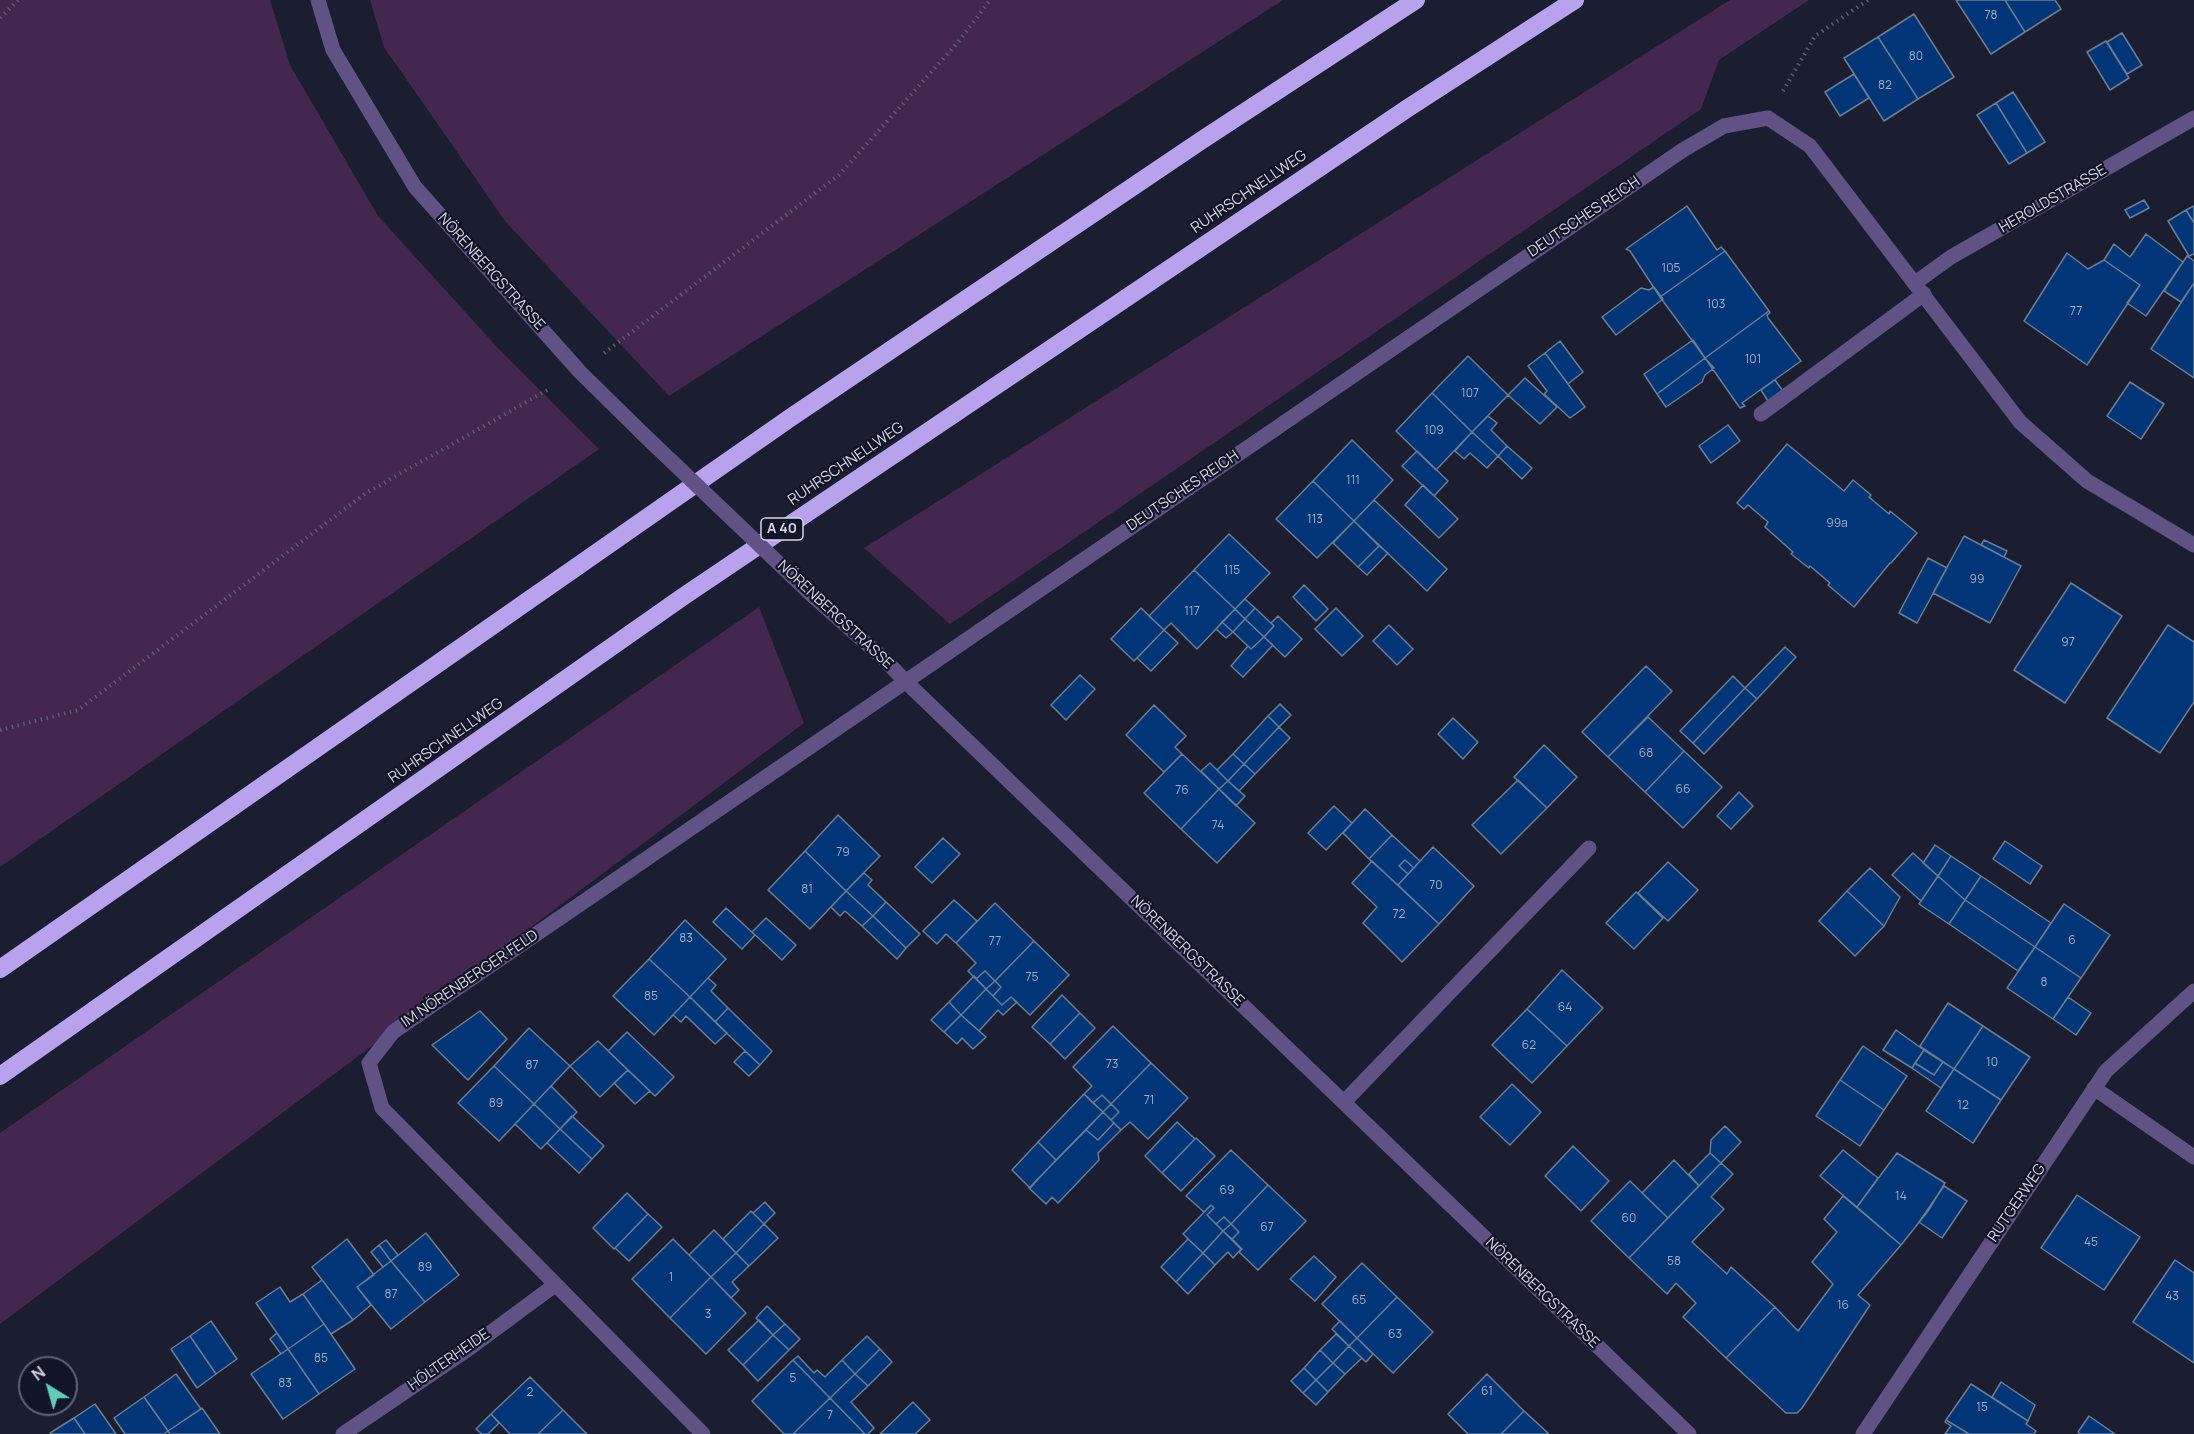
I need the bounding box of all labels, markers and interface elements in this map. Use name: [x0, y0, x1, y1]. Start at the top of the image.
house number: 78: [1985, 9, 1997, 23]
house number: 80: [1909, 50, 1923, 64]
house number: 82: [1878, 79, 1892, 93]
street label: RUHRSCHNELLWEG: [1188, 147, 1310, 237]
street label: HEROLDSTRASSE: [1996, 161, 2110, 237]
street label: DEUTSCHES REICH: [1525, 173, 1643, 261]
street label: NÖRENBERGSTRASSE: [434, 210, 548, 334]
house number: 105: [1662, 262, 1680, 276]
house number: 103: [1707, 298, 1725, 312]
house number: 77: [2070, 305, 2082, 319]
house number: 101: [1745, 353, 1761, 367]
house number: 107: [1461, 387, 1479, 401]
street label: RUHRSCHNELLWEG: [785, 419, 907, 509]
house number: 109: [1424, 424, 1444, 438]
street label: DEUTSCHES REICH: [1124, 447, 1242, 535]
house number: 111: [1346, 474, 1360, 488]
house number: 113: [1307, 513, 1323, 527]
house number: 99a: [1826, 517, 1848, 531]
road number: A 40: [761, 518, 803, 540]
street label: NÖRENBERGSTRASSE: [774, 557, 896, 673]
house number: 115: [1224, 564, 1240, 578]
house number: 99: [1970, 573, 1984, 587]
house number: 117: [1184, 605, 1200, 619]
house number: 97: [2061, 636, 2075, 650]
street label: RUHRSCHNELLWEG: [385, 695, 507, 787]
house number: 68: [1639, 747, 1653, 761]
house number: 66: [1676, 783, 1690, 797]
house number: 76: [1175, 784, 1189, 798]
house number: 74: [1212, 819, 1224, 833]
house number: 79: [836, 846, 850, 860]
house number: 70: [1429, 879, 1443, 893]
house number: 81: [801, 883, 813, 897]
street label: NÖRENBERGSTRASSE: [1126, 892, 1248, 1010]
house number: 72: [1393, 908, 1405, 922]
street label: IM NÖRENBERGER FELD: [398, 926, 542, 1032]
house number: 83: [679, 932, 693, 946]
house number: 6: [2068, 934, 2076, 948]
house number: 77: [989, 935, 1001, 949]
house number: 75: [1026, 971, 1038, 985]
house number: 8: [2041, 976, 2047, 990]
house number: 85: [644, 990, 658, 1004]
house number: 64: [1558, 1001, 1572, 1015]
house number: 62: [1522, 1039, 1536, 1053]
house number: 10: [1986, 1056, 1998, 1070]
house number: 73: [1106, 1058, 1118, 1072]
house number: 87: [526, 1059, 538, 1073]
house number: 71: [1144, 1094, 1154, 1108]
house number: 89: [489, 1097, 503, 1111]
house number: 12: [1957, 1099, 1969, 1113]
street label: RUTGERWEG: [1984, 1161, 2050, 1245]
house number: 69: [1220, 1184, 1234, 1198]
house number: 14: [1895, 1190, 1907, 1204]
house number: 60: [1622, 1212, 1636, 1226]
house number: 67: [1260, 1221, 1274, 1235]
street label: NÖRENBERGSTRASSE: [1481, 1234, 1603, 1352]
house number: 45: [2084, 1236, 2098, 1250]
house number: 58: [1667, 1255, 1681, 1269]
house number: 89: [418, 1261, 432, 1275]
house number: 1: [669, 1271, 673, 1285]
house number: 87: [385, 1288, 397, 1302]
house number: 43: [2165, 1290, 2179, 1304]
house number: 65: [1352, 1294, 1366, 1308]
house number: 16: [1837, 1299, 1849, 1313]
house number: 3: [705, 1308, 711, 1322]
street label: HÖLTERHEIDE: [405, 1325, 493, 1395]
house number: 63: [1388, 1328, 1402, 1342]
house number: 85: [314, 1352, 328, 1366]
north arrow: [18, 1356, 78, 1416]
text: N: [27, 1361, 50, 1385]
house number: 5: [790, 1372, 796, 1386]
house number: 83: [278, 1377, 292, 1391]
house number: 61: [1481, 1385, 1493, 1399]
house number: 2: [527, 1386, 533, 1400]
house number: 15: [1976, 1401, 1988, 1415]
house number: 7: [827, 1409, 833, 1423]

